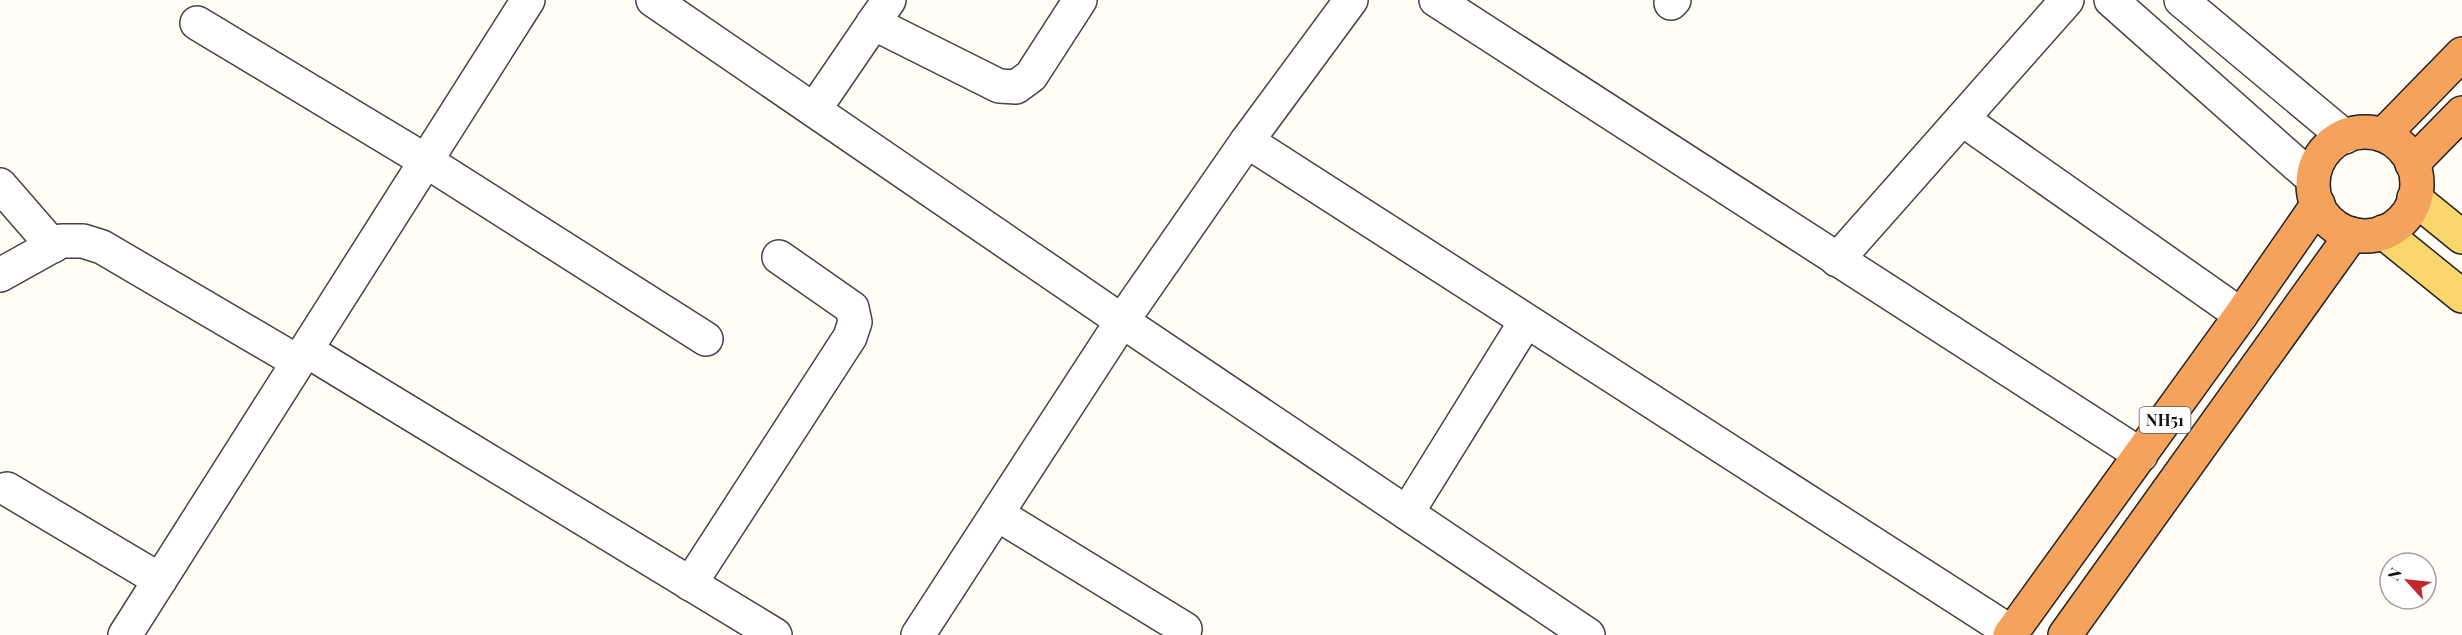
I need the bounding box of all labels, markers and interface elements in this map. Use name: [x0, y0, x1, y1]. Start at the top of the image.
road number: NH51: [2140, 407, 2190, 433]
north arrow: [2378, 551, 2438, 611]
text: N: [2382, 564, 2406, 584]

